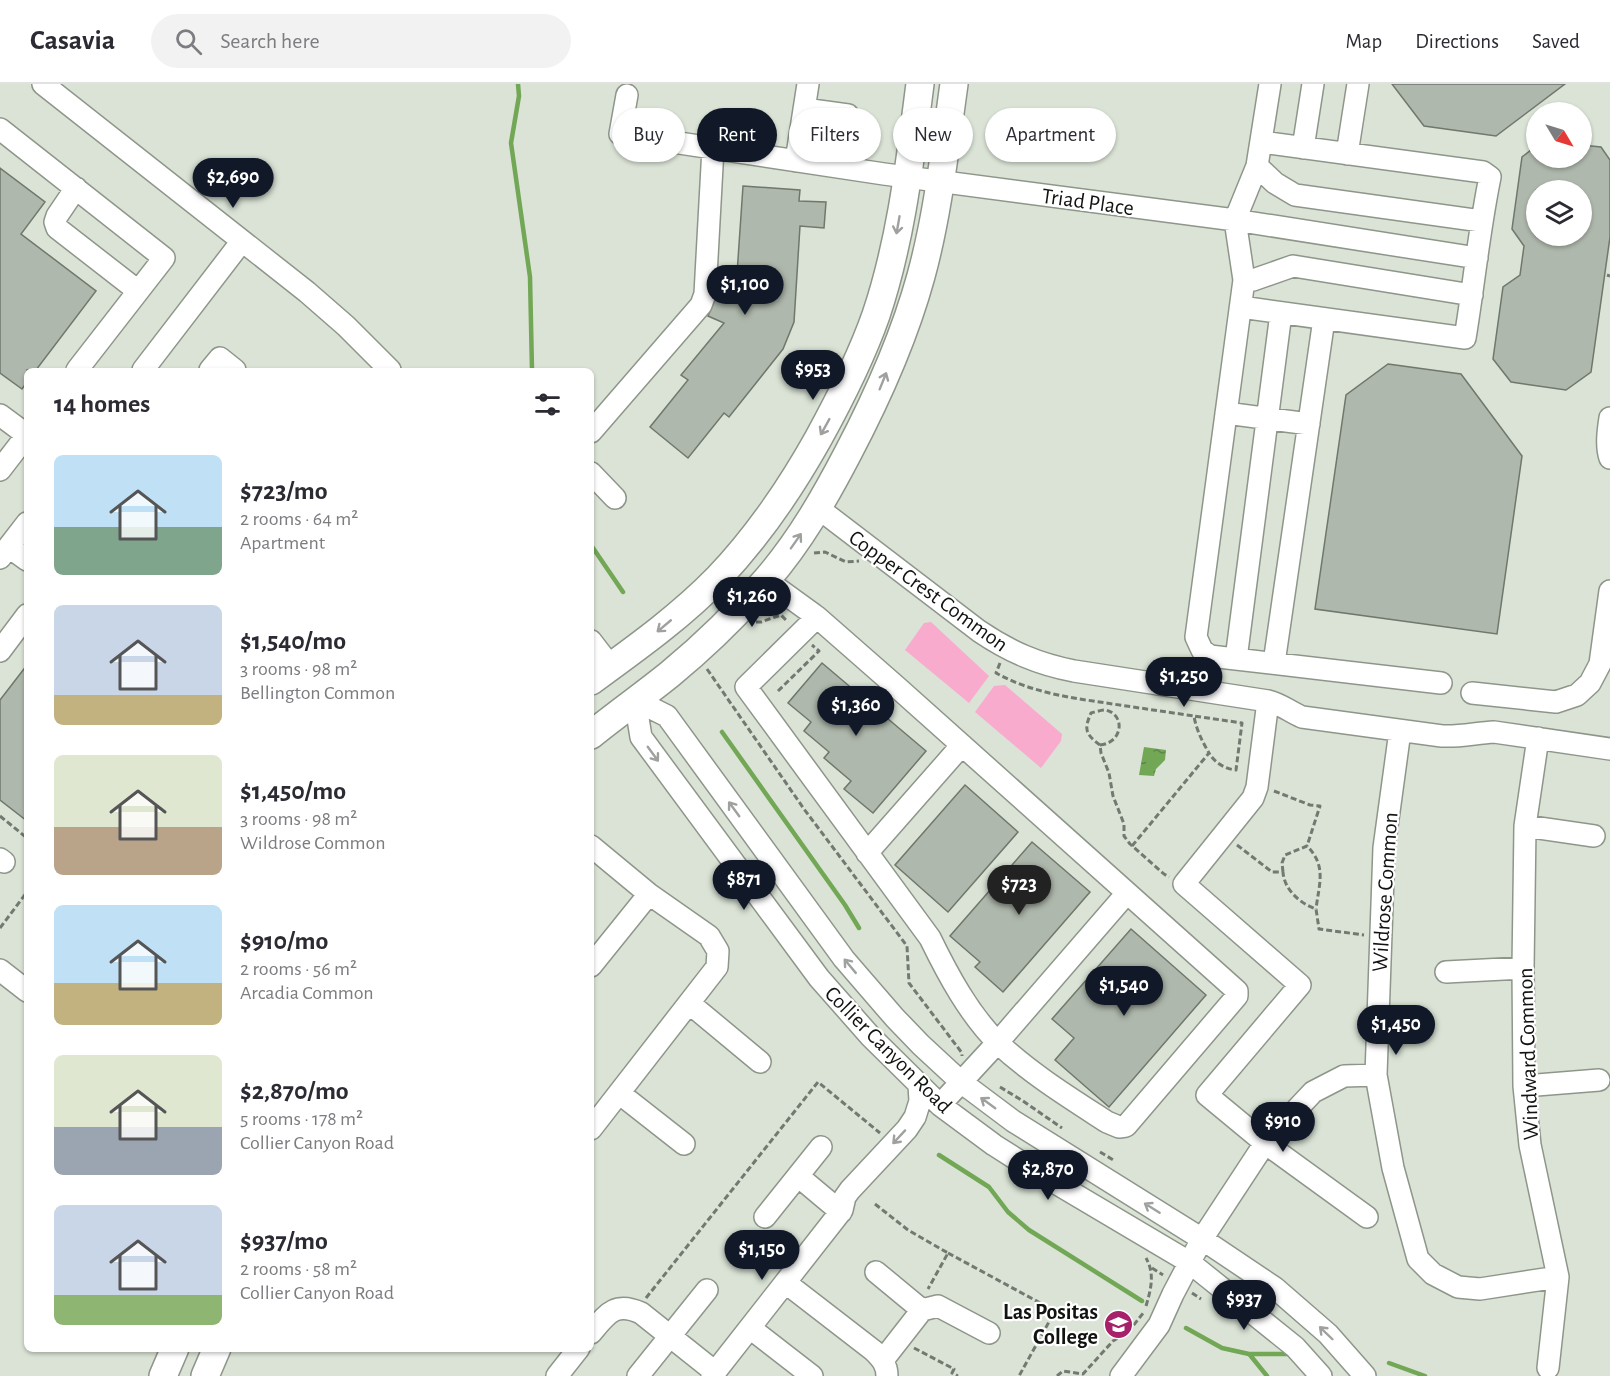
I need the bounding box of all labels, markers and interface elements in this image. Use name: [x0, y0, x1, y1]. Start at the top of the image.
search box: [151, 14, 571, 68]
icon: search: [172, 25, 205, 58]
text: Casavia: [30, 27, 115, 55]
text: Search here: [220, 30, 320, 52]
text: Map: [1346, 31, 1382, 52]
text: Directions: [1415, 31, 1499, 52]
text: Saved: [1532, 31, 1580, 52]
north arrow: [1526, 102, 1592, 168]
map controls: [1526, 102, 1592, 246]
chip: Buy: [612, 108, 685, 162]
chip: Rent: [697, 108, 777, 162]
chip: Filters: [789, 108, 881, 162]
chip: New: [893, 108, 973, 162]
chip: Apartment: [985, 108, 1116, 162]
pin: $2,690: [184, 158, 282, 209]
text: $2,690: [207, 167, 259, 187]
button: layers: [1526, 180, 1592, 246]
street label: Triad Place: [1040, 185, 1135, 219]
one-way arrow: [893, 214, 904, 234]
pin: $1,100: [696, 265, 794, 316]
text: $1,100: [721, 274, 769, 294]
pin: $953: [777, 350, 849, 401]
text: $953: [795, 359, 831, 379]
one-way arrow: [878, 372, 889, 391]
icon: filters: [531, 388, 564, 421]
text: 14 homes: [54, 391, 150, 417]
one-way arrow: [818, 418, 830, 435]
text: $723/mo: [240, 478, 328, 504]
icon: home: [102, 479, 174, 551]
text: 2 rooms · 64 m²: [240, 509, 358, 529]
street label: Copper Crest Common: [845, 526, 1012, 656]
text: Apartment: [240, 533, 325, 553]
one-way arrow: [790, 534, 802, 550]
pin: $1,260: [703, 577, 801, 628]
text: $1,260: [727, 586, 777, 606]
one-way arrow: [656, 619, 672, 632]
text: $1,540/mo: [240, 628, 346, 654]
icon: home: [102, 629, 174, 701]
pin: $1,250: [1135, 657, 1233, 708]
text: 3 rooms · 98 m²: [240, 659, 357, 679]
text: $1,250: [1159, 666, 1209, 686]
text: Bellington Common: [240, 683, 395, 703]
pin: $1,360: [807, 686, 905, 737]
text: $1,360: [831, 695, 881, 715]
one-way arrow: [647, 746, 660, 762]
text: $1,450/mo: [240, 778, 346, 804]
icon: home: [102, 779, 174, 851]
one-way arrow: [728, 801, 740, 817]
text: 3 rooms · 98 m²: [240, 809, 357, 829]
street label: Wildrose Common: [1368, 811, 1402, 973]
text: Wildrose Common: [240, 833, 386, 853]
pin: $871: [708, 860, 780, 911]
pin: $723: [983, 865, 1055, 916]
text: $871: [727, 869, 761, 889]
text: $723: [1001, 874, 1037, 894]
text: $910/mo: [240, 928, 328, 954]
icon: home: [102, 929, 174, 1001]
one-way arrow: [843, 958, 856, 974]
text: 2 rooms · 56 m²: [240, 959, 357, 979]
pin: $1,540: [1075, 966, 1173, 1017]
street label: Windward Common: [1514, 967, 1542, 1141]
text: $1,540: [1099, 975, 1149, 995]
street label: Collier Canyon Road: [821, 982, 956, 1117]
text: Arcadia Common: [240, 983, 374, 1003]
pin: $1,450: [1347, 1005, 1445, 1056]
text: $1,450: [1371, 1014, 1421, 1034]
text: $2,870/mo: [240, 1078, 349, 1104]
icon: home: [102, 1079, 174, 1151]
one-way arrow: [980, 1097, 996, 1109]
pin: $910: [1247, 1102, 1319, 1153]
text: 5 rooms · 178 m²: [240, 1109, 363, 1129]
text: $910: [1265, 1111, 1301, 1131]
one-way arrow: [892, 1130, 906, 1145]
text: Collier Canyon Road: [240, 1133, 394, 1153]
pin: $2,870: [999, 1150, 1097, 1201]
text: $2,870: [1022, 1159, 1074, 1179]
one-way arrow: [1144, 1201, 1161, 1213]
text: $937/mo: [240, 1228, 328, 1254]
icon: home: [102, 1229, 174, 1301]
pin: $1,150: [713, 1230, 811, 1281]
text: $1,150: [738, 1239, 786, 1259]
text: 2 rooms · 58 m²: [240, 1259, 357, 1279]
pin: $937: [1208, 1280, 1280, 1331]
text: Collier Canyon Road: [240, 1283, 394, 1303]
text: $937: [1226, 1289, 1262, 1309]
place label: Las Positas College: [1003, 1301, 1098, 1348]
school or university icon: Las Positas College: [1103, 1308, 1135, 1340]
one-way arrow: [1318, 1326, 1333, 1340]

